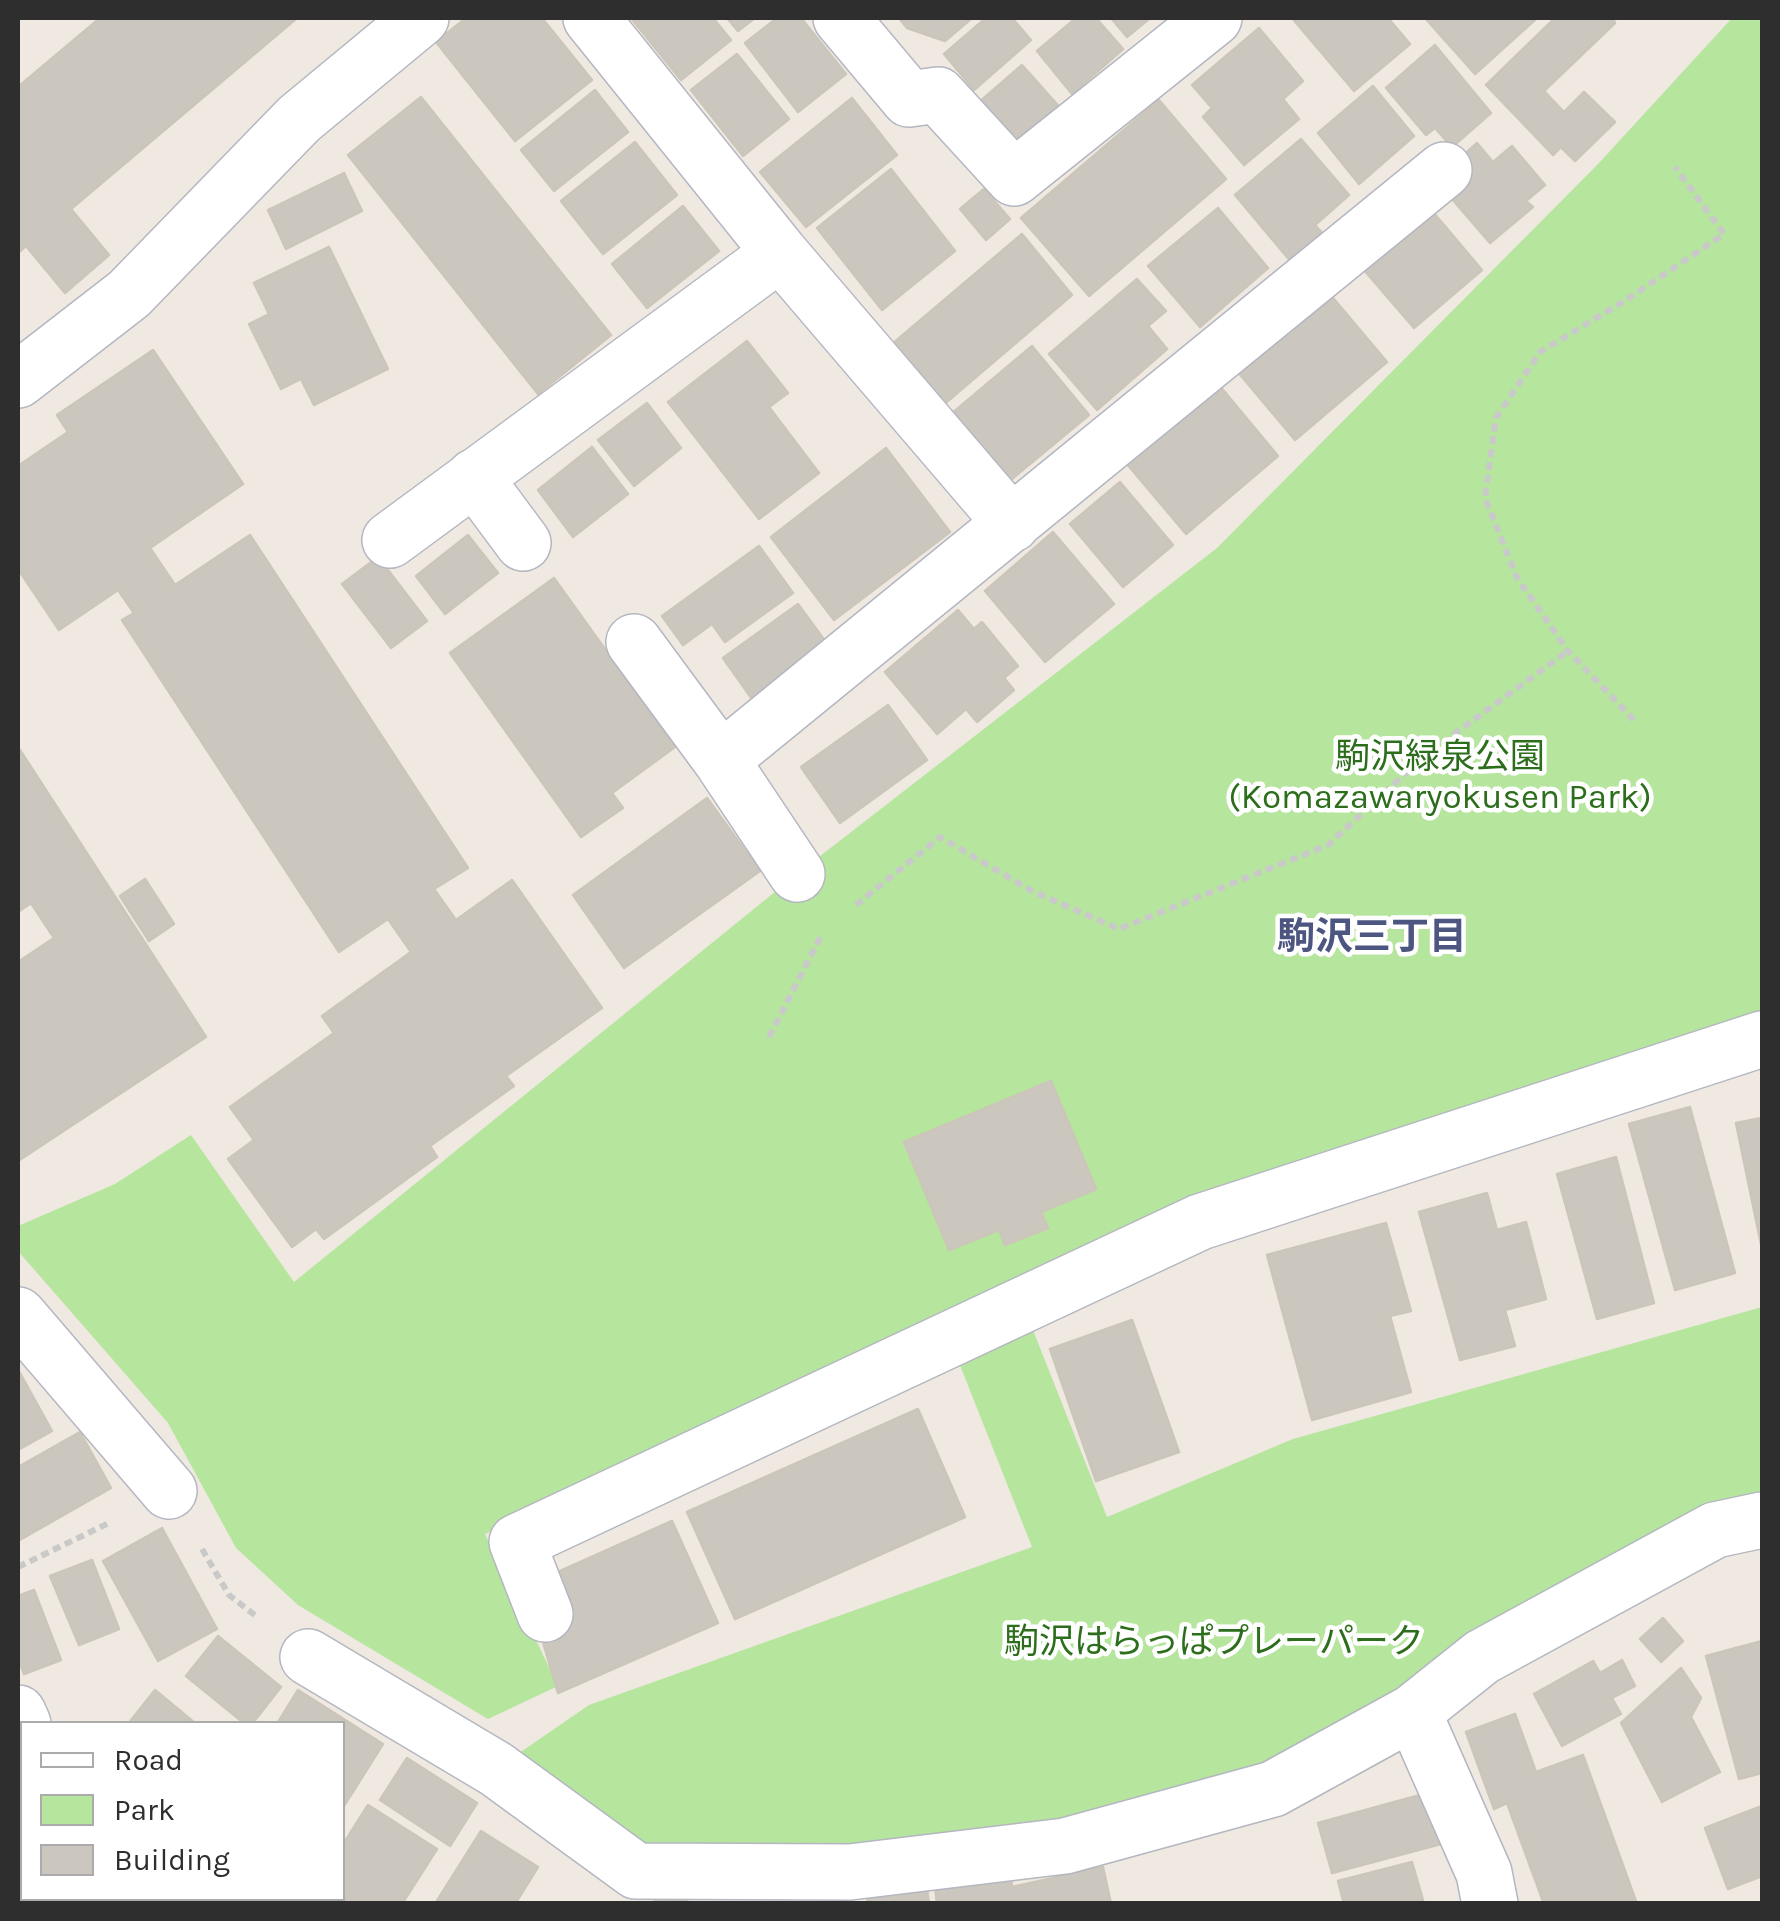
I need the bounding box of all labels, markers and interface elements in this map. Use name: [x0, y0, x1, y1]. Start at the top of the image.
park label: 駒沢緑泉公園 (Komazawaryokusen Park): [1228, 737, 1652, 819]
district label: 駒沢三丁目: [1277, 915, 1467, 961]
park label: 駒沢はらっぱプレーパーク: [1004, 1622, 1424, 1664]
legend: [20, 1721, 345, 1901]
text: Road: [114, 1742, 183, 1778]
text: Park: [114, 1792, 175, 1828]
text: Building: [114, 1842, 230, 1878]

